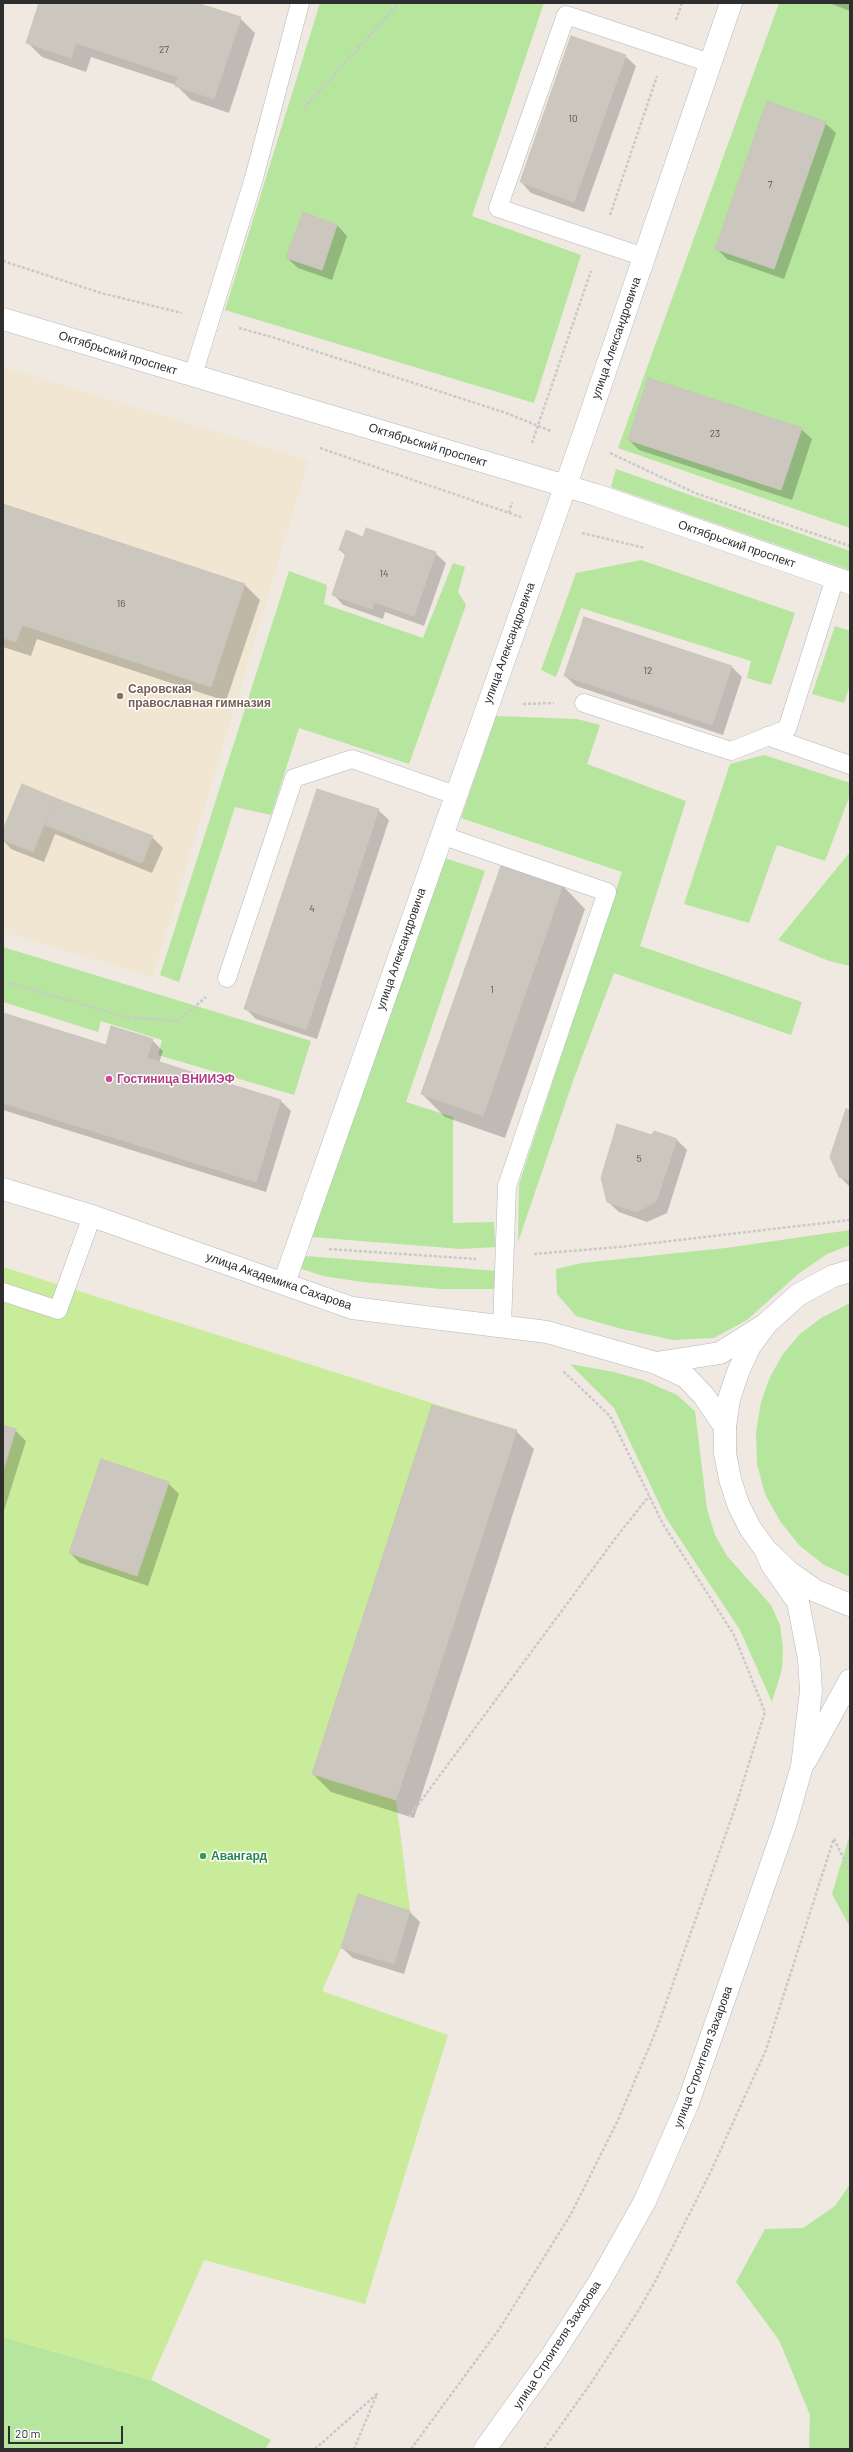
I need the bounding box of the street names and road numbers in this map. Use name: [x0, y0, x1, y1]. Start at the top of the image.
street label: улица Александровича: [588, 275, 644, 401]
street label: Октябрьский проспект: [57, 328, 179, 378]
street label: Октябрьский проспект: [367, 420, 489, 470]
street label: Октябрьский проспект: [676, 517, 798, 571]
street label: улица Александровича: [480, 580, 538, 706]
street label: улица Александровича: [373, 886, 429, 1012]
street label: улица Академика Сахарова: [204, 1249, 354, 1313]
street label: улица Строителя Захарова: [671, 1984, 735, 2130]
street label: улица Строителя Захарова: [510, 2278, 604, 2412]

